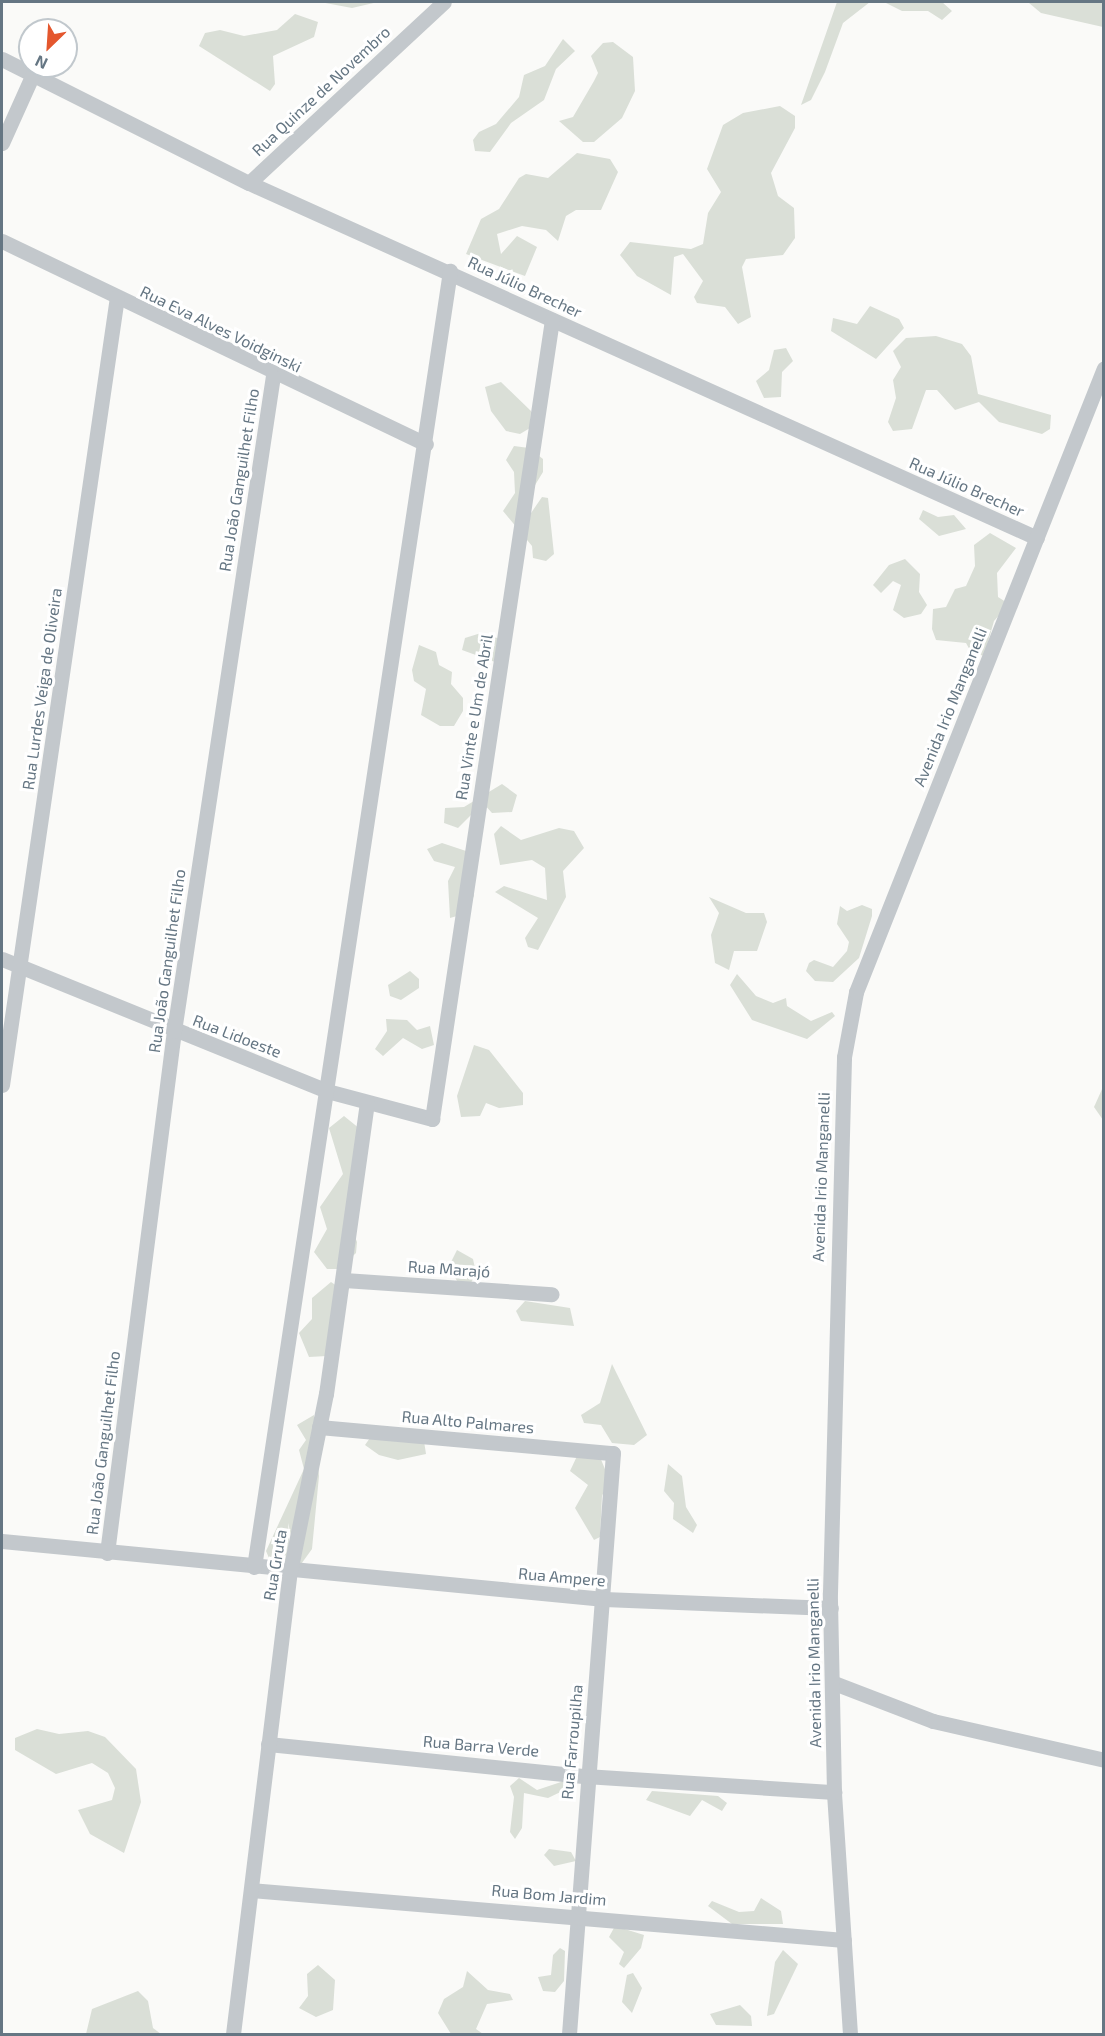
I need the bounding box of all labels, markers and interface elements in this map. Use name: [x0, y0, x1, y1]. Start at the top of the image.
north arrow: [18, 18, 78, 78]
street label: Rua Quinze de Novembro: [248, 22, 394, 160]
text: N: [32, 52, 50, 74]
street label: Rua Júlio Brecher: [465, 252, 585, 322]
street label: Rua Eva Alves Voidginski: [137, 281, 305, 377]
street label: Rua João Ganguilhet Filho: [215, 387, 263, 573]
street label: Rua Júlio Brecher: [906, 453, 1028, 521]
street label: Rua Lurdes Veiga de Oliveira: [18, 587, 66, 791]
street label: Avenida Irio Manganelli: [909, 625, 991, 789]
street label: Rua Vinte e Um de Abril: [451, 632, 497, 802]
street label: Rua João Ganguilhet Filho: [145, 868, 189, 1054]
street label: Rua Lidoeste: [190, 1010, 284, 1062]
street label: Avenida Irio Manganelli: [808, 1092, 834, 1262]
street label: Rua Marajó: [407, 1257, 491, 1281]
street label: Rua João Ganguilhet Filho: [82, 1350, 124, 1536]
street label: Rua Alto Palmares: [401, 1407, 535, 1437]
street label: Rua Gruta: [259, 1528, 291, 1602]
street label: Rua Ampere: [517, 1564, 607, 1590]
street label: Avenida Irio Manganelli: [803, 1578, 825, 1748]
street label: Rua Farroupilha: [557, 1684, 587, 1800]
street label: Rua Barra Verde: [422, 1731, 540, 1761]
street label: Rua Bom Jardim: [491, 1880, 607, 1910]

